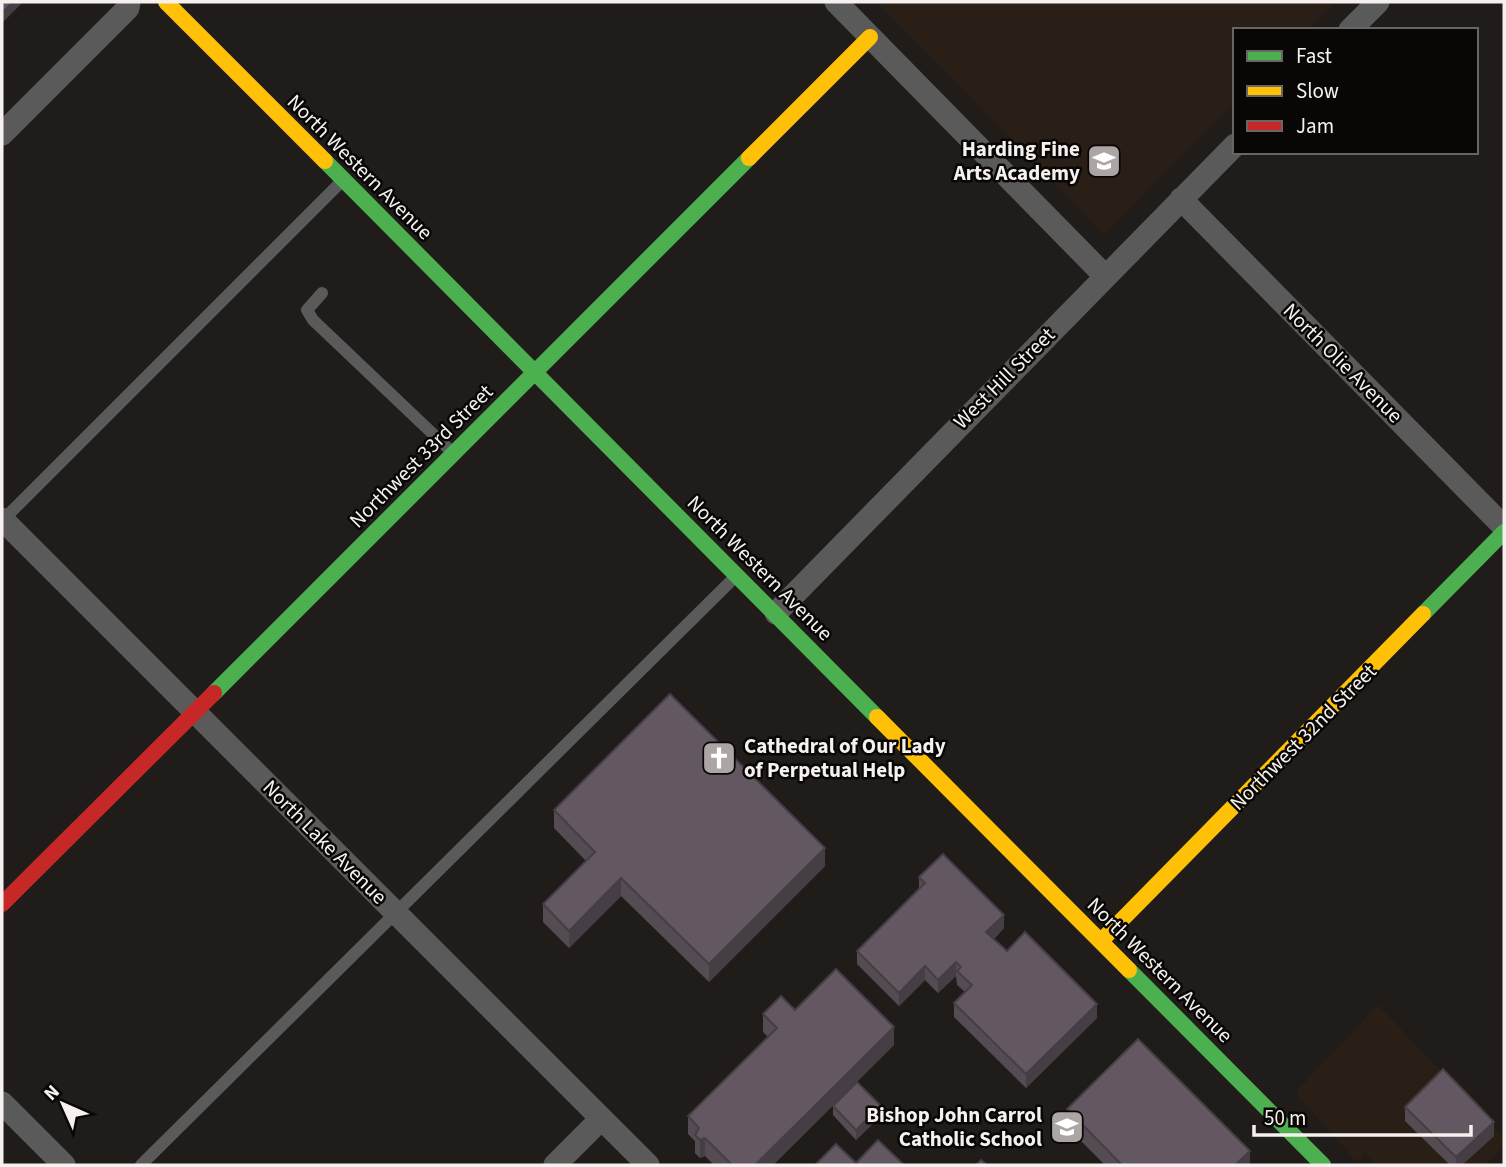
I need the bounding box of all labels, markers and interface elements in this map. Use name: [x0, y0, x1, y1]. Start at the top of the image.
legend: [1233, 28, 1478, 154]
text: Fast: [1296, 41, 1332, 71]
text: Slow: [1296, 76, 1339, 106]
street label: North Western Avenue: [280, 87, 440, 247]
text: Jam: [1296, 111, 1334, 141]
place label: Harding Fine Arts Academy: [953, 134, 1080, 188]
school or university icon: Harding Fine Arts Academy: [1085, 142, 1123, 180]
street label: North Olie Avenue: [1276, 296, 1410, 430]
street label: West Hill Street: [946, 320, 1062, 436]
street label: Northwest 33rd Street: [342, 377, 500, 535]
street label: North Western Avenue: [680, 488, 840, 648]
street label: Northwest 32nd Street: [1223, 657, 1383, 817]
place label: Cathedral of Our Lady of Perpetual Help: [744, 731, 946, 785]
church icon: Cathedral of Our Lady of Perpetual Help: [700, 739, 738, 777]
street label: North Lake Avenue: [256, 773, 394, 911]
street label: North Western Avenue: [1080, 890, 1240, 1050]
north arrow: [28, 1069, 98, 1139]
text: N: [38, 1079, 66, 1107]
scale bar: [1254, 1094, 1471, 1138]
place label: Bishop John Carrol Catholic School: [866, 1100, 1042, 1154]
text: 50 m: [1264, 1103, 1306, 1133]
school or university icon: Bishop John Carrol Catholic School: [1048, 1108, 1086, 1146]

